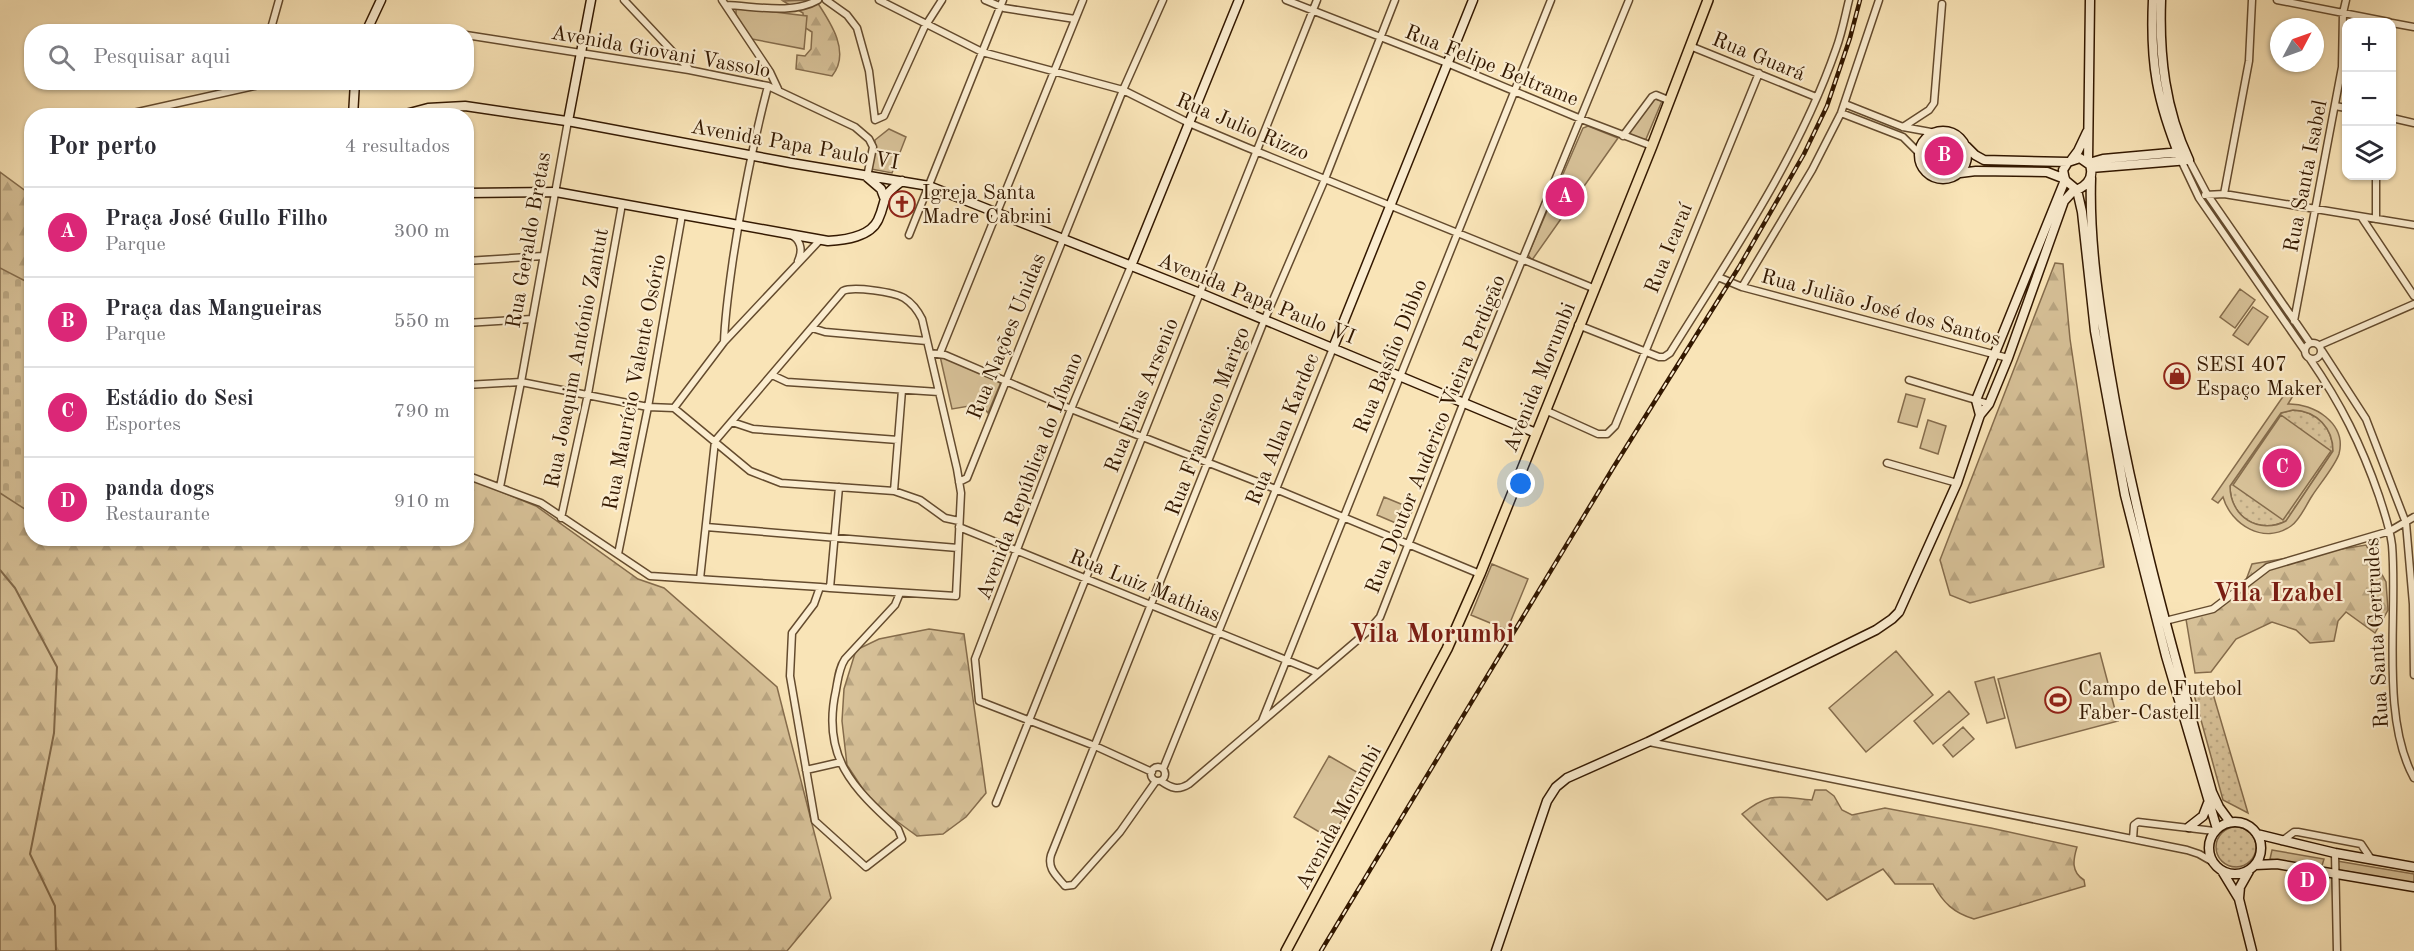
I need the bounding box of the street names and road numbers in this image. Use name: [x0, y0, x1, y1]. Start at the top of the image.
street label: Rua Felipe Beltrame: [1402, 22, 1581, 111]
street label: Avenida Giovani Vassolo: [549, 23, 772, 82]
street label: Rua Guará: [1709, 29, 1808, 86]
street label: Rua Julio Rizzo: [1173, 90, 1312, 165]
street label: Rua Santa Isabel: [2281, 98, 2332, 254]
street label: Avenida Papa Paulo VI: [689, 117, 900, 174]
street label: Rua Geraldo Bretas: [504, 150, 555, 330]
street label: Rua Icaraí: [1642, 200, 1697, 297]
street label: Rua Joaquim António Zantut: [542, 227, 613, 490]
street label: Avenida Papa Paulo VI: [1155, 250, 1358, 349]
street label: Rua Nações Unidas: [964, 251, 1050, 423]
street label: Rua Maurício Valente Osório: [600, 252, 671, 512]
street label: Rua Julião José dos Santos: [1758, 266, 2003, 351]
street label: Rua Doutor Auderico Vieira Perdigão: [1363, 272, 1510, 597]
street label: Rua Basílio Dibbo: [1351, 277, 1432, 436]
street label: Avenida Morumbi: [1501, 300, 1580, 456]
street label: Rua Elias Arsenio: [1102, 315, 1183, 476]
street label: Rua Francisco Marigo: [1163, 324, 1254, 519]
street label: Avenida República do Líbano: [973, 350, 1087, 603]
street label: Rua Allan Kardec: [1243, 350, 1323, 509]
street label: Rua Santa Gertrudes: [2362, 537, 2393, 729]
street label: Rua Luiz Mathias: [1066, 547, 1223, 626]
street label: Avenida Morumbi: [1293, 742, 1386, 893]

